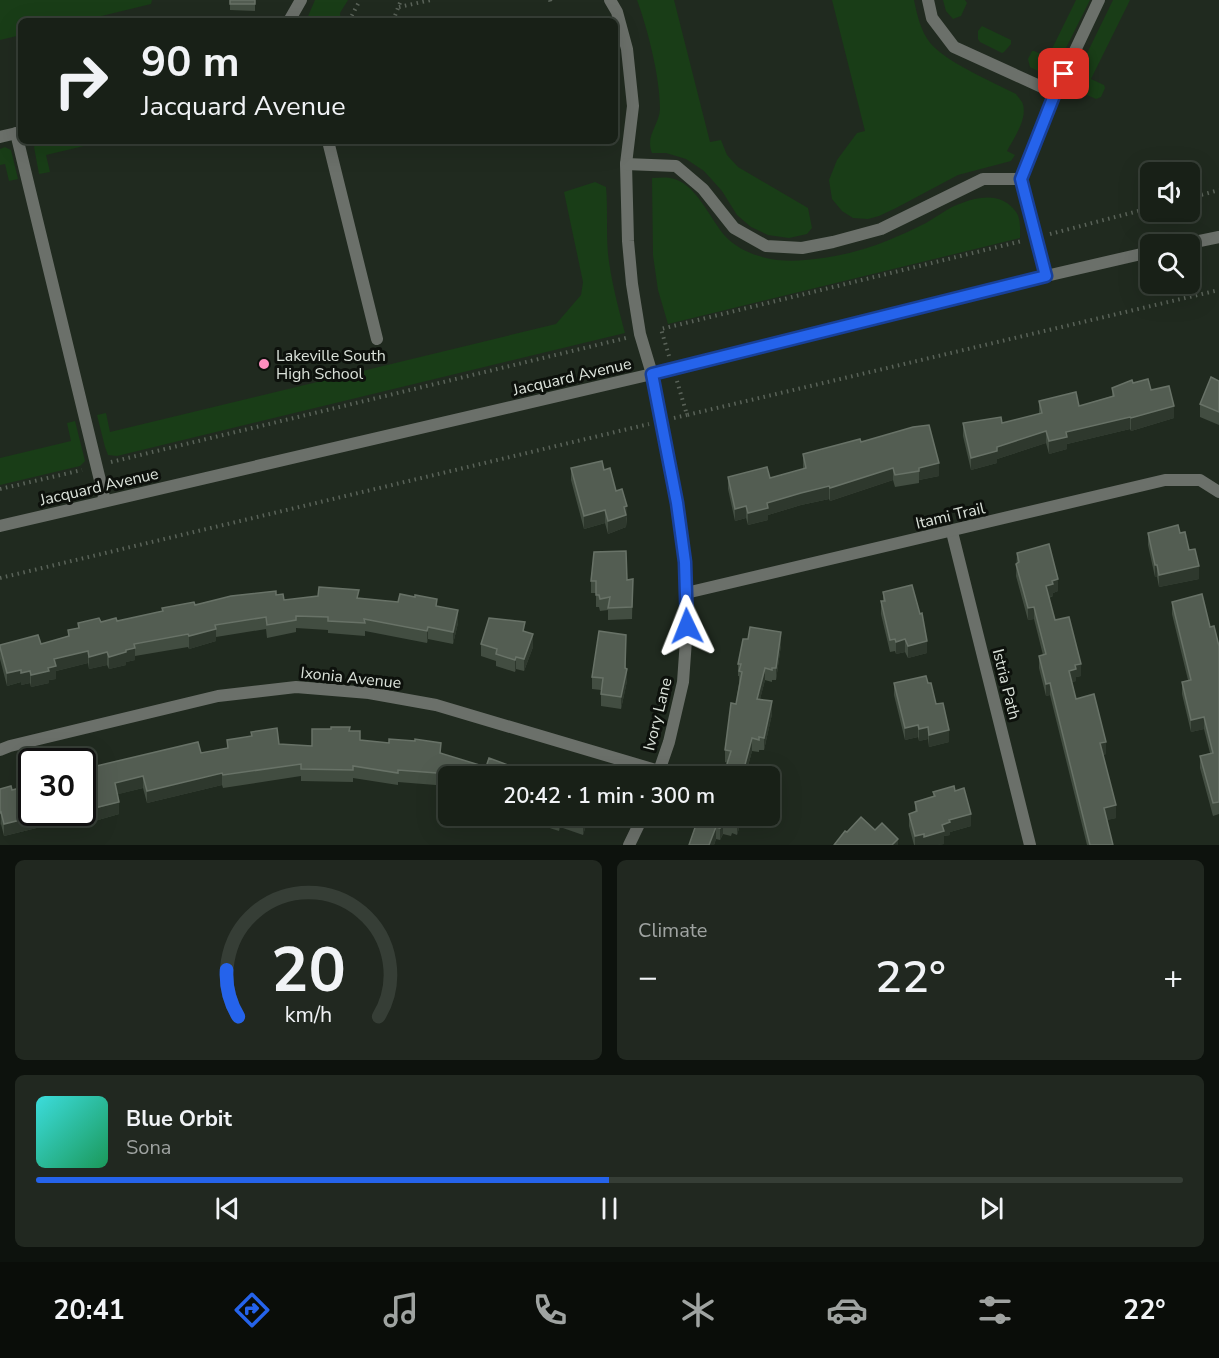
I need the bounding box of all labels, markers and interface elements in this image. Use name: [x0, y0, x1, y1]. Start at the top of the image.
text: 90 m: [141, 34, 240, 91]
icon: right: [42, 42, 120, 120]
pin: [1038, 48, 1089, 99]
icon: arrive: [1047, 57, 1080, 90]
text: Jacquard Avenue: [141, 88, 346, 125]
map controls: [1140, 162, 1200, 294]
button: sound: [1140, 162, 1200, 222]
button: search: [1140, 234, 1200, 294]
place label: Lakeville South High School: [276, 345, 386, 385]
street label: Jacquard Avenue: [510, 353, 634, 402]
marker: Lakeville South High School: [257, 357, 271, 371]
street label: Jacquard Avenue: [37, 463, 161, 512]
street label: Itami Trail: [913, 497, 987, 535]
position arrow: [655, 594, 719, 658]
street label: Istria Path: [987, 647, 1025, 722]
street label: Ixonia Avenue: [299, 662, 402, 694]
street label: Ivory Lane: [638, 675, 678, 753]
speed limit sign: 30: [18, 748, 96, 826]
text: 20:42 · 1 min · 300 m: [503, 781, 715, 811]
text: Climate: [638, 917, 707, 944]
text: 20: [271, 928, 346, 1013]
text: 22°: [875, 947, 946, 1008]
text: −: [638, 955, 658, 1000]
text: +: [1163, 955, 1183, 1000]
text: km/h: [285, 1000, 332, 1030]
text: Blue Orbit: [126, 1104, 232, 1134]
text: Sona: [126, 1134, 171, 1161]
icon: previous: [211, 1192, 244, 1225]
icon: pause: [593, 1192, 626, 1225]
icon: next: [975, 1192, 1008, 1225]
icon: directions: [231, 1289, 273, 1331]
icon: music: [380, 1289, 422, 1331]
icon: phone: [529, 1289, 571, 1331]
icon: climate: [677, 1289, 719, 1331]
icon: car: [826, 1289, 868, 1331]
icon: filters: [974, 1289, 1016, 1331]
text: 20:41: [53, 1292, 125, 1329]
text: 22°: [1123, 1292, 1166, 1329]

